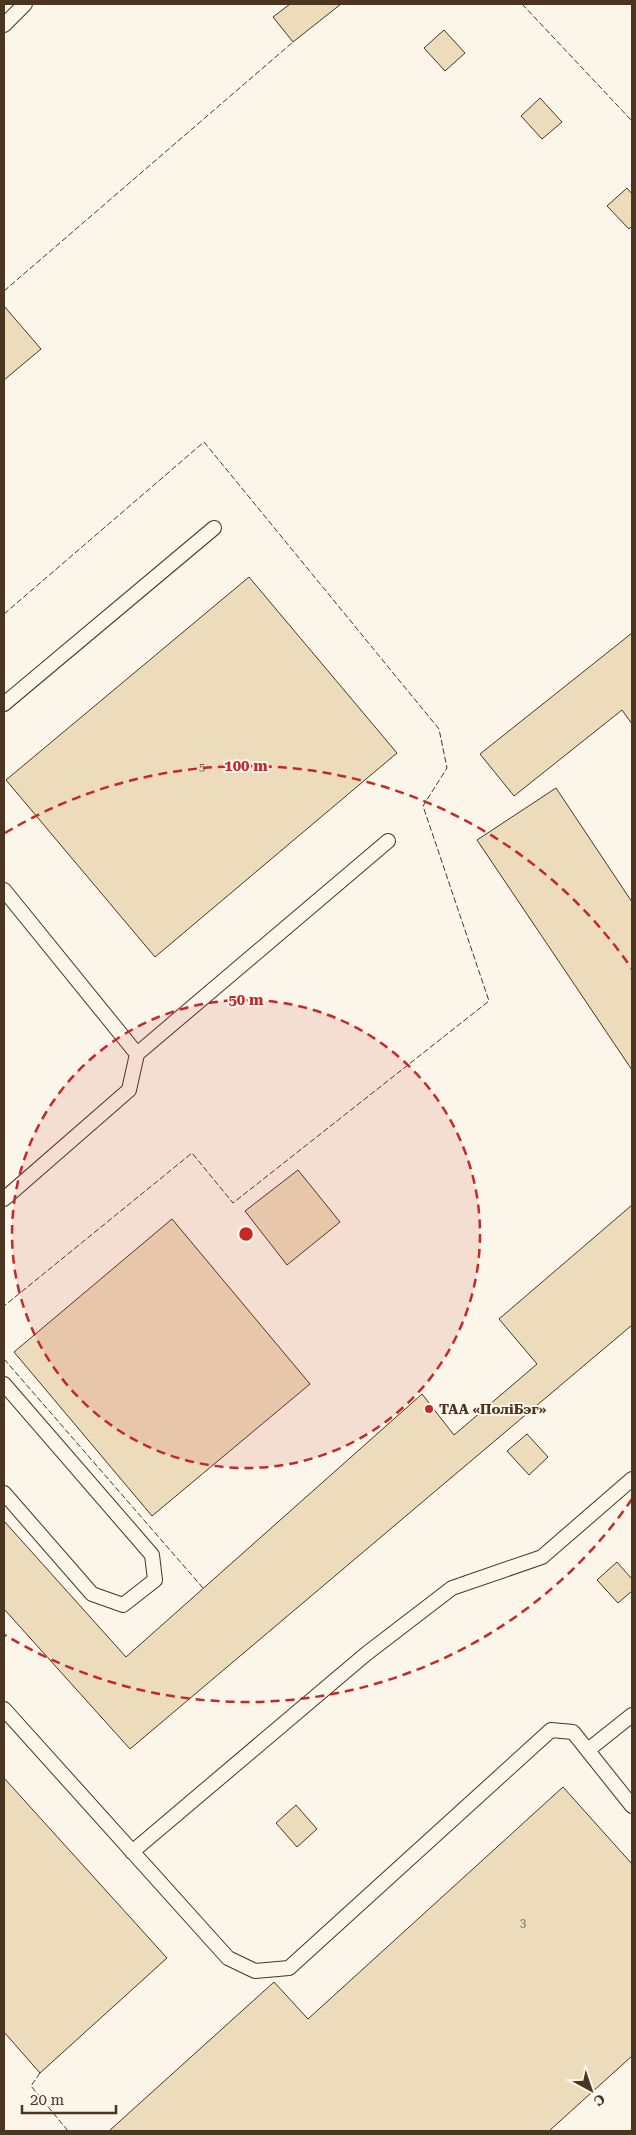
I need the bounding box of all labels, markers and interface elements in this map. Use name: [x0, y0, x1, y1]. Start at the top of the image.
text: 100 m: [224, 757, 268, 775]
house number: 5: [199, 761, 205, 774]
text: 50 m: [228, 991, 264, 1009]
centre of rings: [237, 1225, 255, 1243]
place label: ТАА «ПоліБэг»: [439, 1401, 547, 1417]
marker: ТАА «ПоліБэг»: [423, 1403, 435, 1415]
house number: 3: [520, 1917, 526, 1930]
north arrow: [566, 2065, 616, 2115]
scale bar: [22, 2082, 116, 2114]
text: 20 m: [30, 2091, 65, 2109]
text: С: [590, 2091, 608, 2109]

